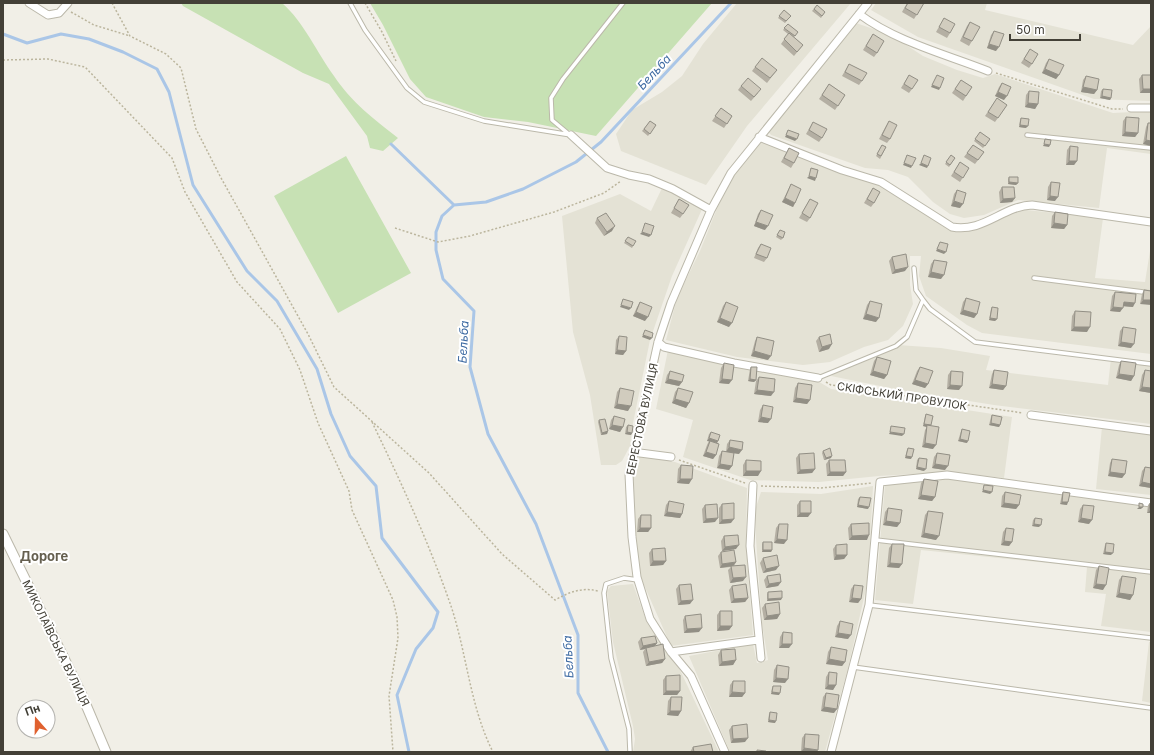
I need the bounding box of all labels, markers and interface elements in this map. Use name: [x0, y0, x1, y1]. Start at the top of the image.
scale bar: [1010, 16, 1080, 42]
text: 50 m: [1016, 22, 1045, 37]
water label: Бельба: [634, 51, 674, 93]
water label: Бельба: [454, 320, 472, 364]
street label: БЕРЕСТОВА ВУЛИЦЯ: [623, 362, 661, 476]
street label: СКІФСЬКИЙ ПРОВУЛОК: [836, 379, 969, 413]
district label: Дороге: [20, 548, 69, 564]
street label: МИКОЛАЇВСЬКА ВУЛИЦЯ: [19, 578, 93, 708]
water label: Бельба: [559, 635, 577, 679]
north arrow: [16, 699, 56, 739]
text: Пн: [23, 700, 42, 719]

